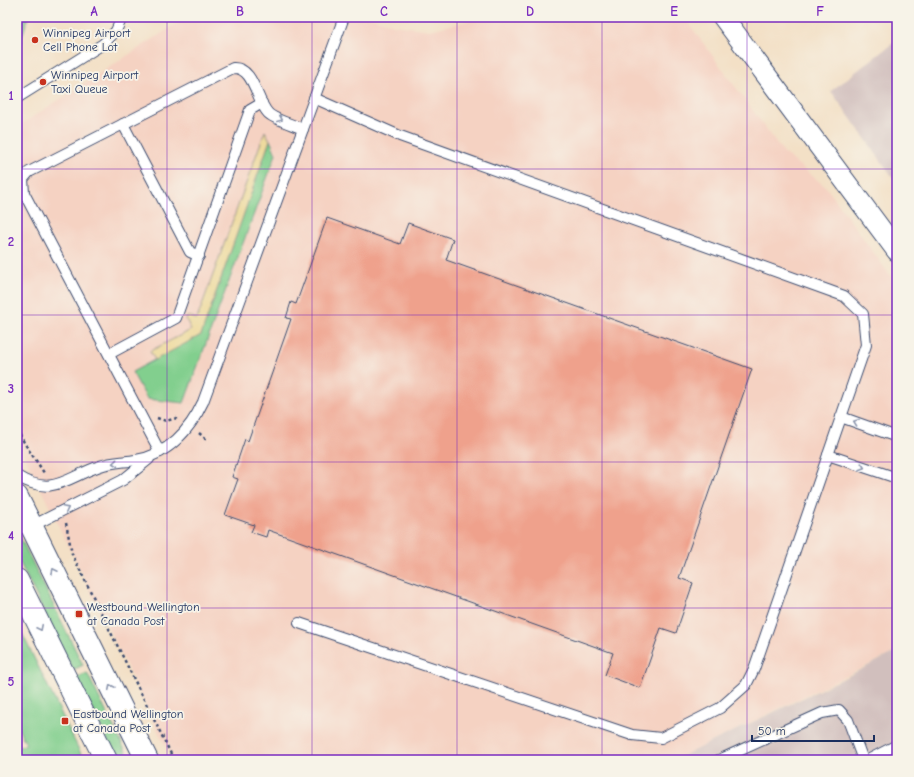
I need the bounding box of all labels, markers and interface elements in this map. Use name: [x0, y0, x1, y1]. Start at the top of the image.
text: A: [90, 4, 98, 19]
text: B: [236, 4, 244, 19]
text: C: [380, 4, 388, 19]
text: D: [526, 4, 534, 19]
text: E: [670, 4, 678, 19]
text: F: [816, 4, 824, 19]
place label: Winnipeg Airport Cell Phone Lot: [43, 26, 131, 54]
marker: Winnipeg Airport Cell Phone Lot: [30, 35, 40, 45]
place label: Winnipeg Airport Taxi Queue: [51, 68, 139, 96]
marker: Winnipeg Airport Taxi Queue: [38, 77, 48, 87]
text: 1: [8, 88, 14, 103]
one-way arrow: [275, 114, 283, 122]
text: 2: [8, 234, 14, 249]
text: 3: [8, 381, 14, 396]
one-way arrow: [852, 419, 859, 427]
one-way arrow: [112, 458, 118, 467]
one-way arrow: [859, 462, 866, 470]
one-way arrow: [62, 506, 70, 514]
text: 4: [8, 528, 14, 543]
one-way arrow: [51, 568, 59, 575]
place label: Westbound Wellington at Canada Post: [87, 600, 200, 628]
marker: Westbound Wellington at Canada Post: [74, 609, 84, 619]
one-way arrow: [36, 624, 43, 631]
text: 5: [8, 674, 15, 689]
one-way arrow: [109, 684, 116, 692]
place label: Eastbound Wellington at Canada Post: [73, 707, 183, 735]
marker: Eastbound Wellington at Canada Post: [60, 716, 70, 726]
scale bar: [752, 717, 874, 743]
text: 50 m: [758, 724, 786, 738]

